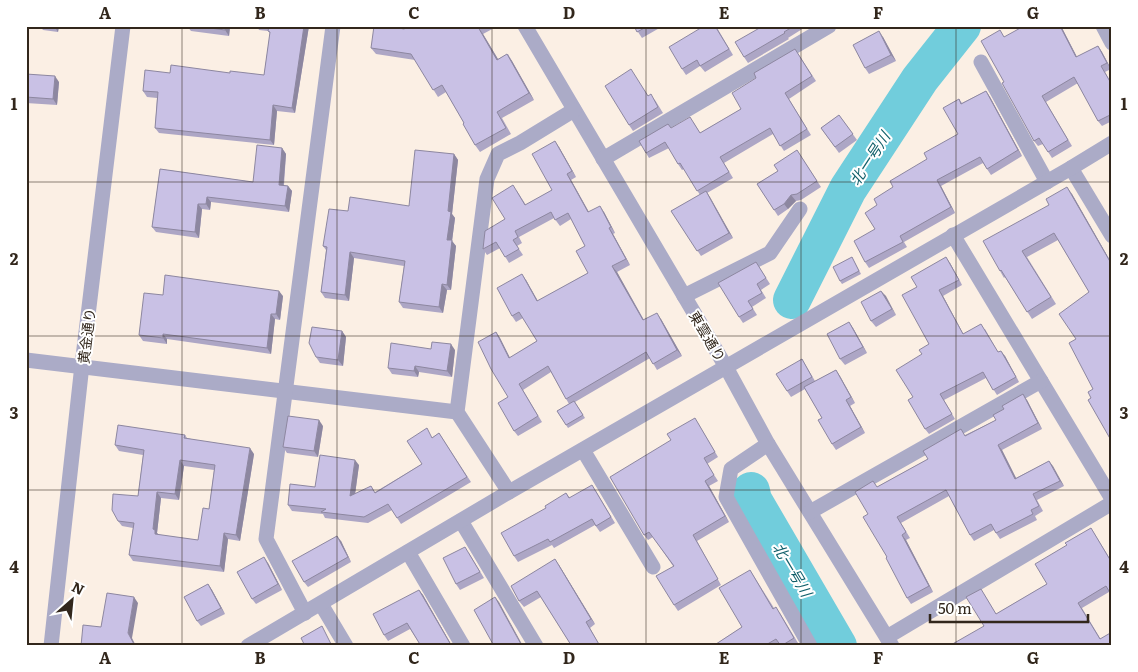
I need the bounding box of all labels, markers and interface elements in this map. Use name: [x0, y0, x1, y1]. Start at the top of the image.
text: A: [99, 0, 111, 24]
text: B: [254, 0, 266, 24]
text: C: [408, 0, 420, 24]
text: D: [563, 0, 575, 24]
text: E: [719, 0, 730, 24]
text: F: [873, 0, 883, 24]
text: G: [1027, 0, 1039, 24]
text: 1: [11, 91, 18, 115]
text: 1: [1121, 91, 1128, 115]
water label: 北一号川: [843, 125, 896, 189]
text: 2: [10, 246, 19, 270]
text: 2: [1120, 246, 1129, 270]
street label: 黄金通り: [73, 307, 99, 365]
street label: 東雲通り: [685, 307, 731, 365]
text: 3: [10, 400, 19, 424]
text: 3: [1120, 400, 1129, 424]
water label: 北一号川: [768, 537, 819, 602]
text: 4: [9, 554, 19, 578]
text: 4: [1119, 554, 1129, 578]
north arrow: [48, 574, 98, 624]
text: N: [69, 576, 88, 599]
scale bar: [930, 592, 1088, 624]
text: 50 m: [938, 596, 972, 619]
text: A: [99, 645, 111, 669]
text: B: [254, 645, 266, 669]
text: C: [408, 645, 420, 669]
text: D: [563, 645, 575, 669]
text: E: [719, 645, 730, 669]
text: F: [873, 645, 883, 669]
text: G: [1027, 645, 1039, 669]

